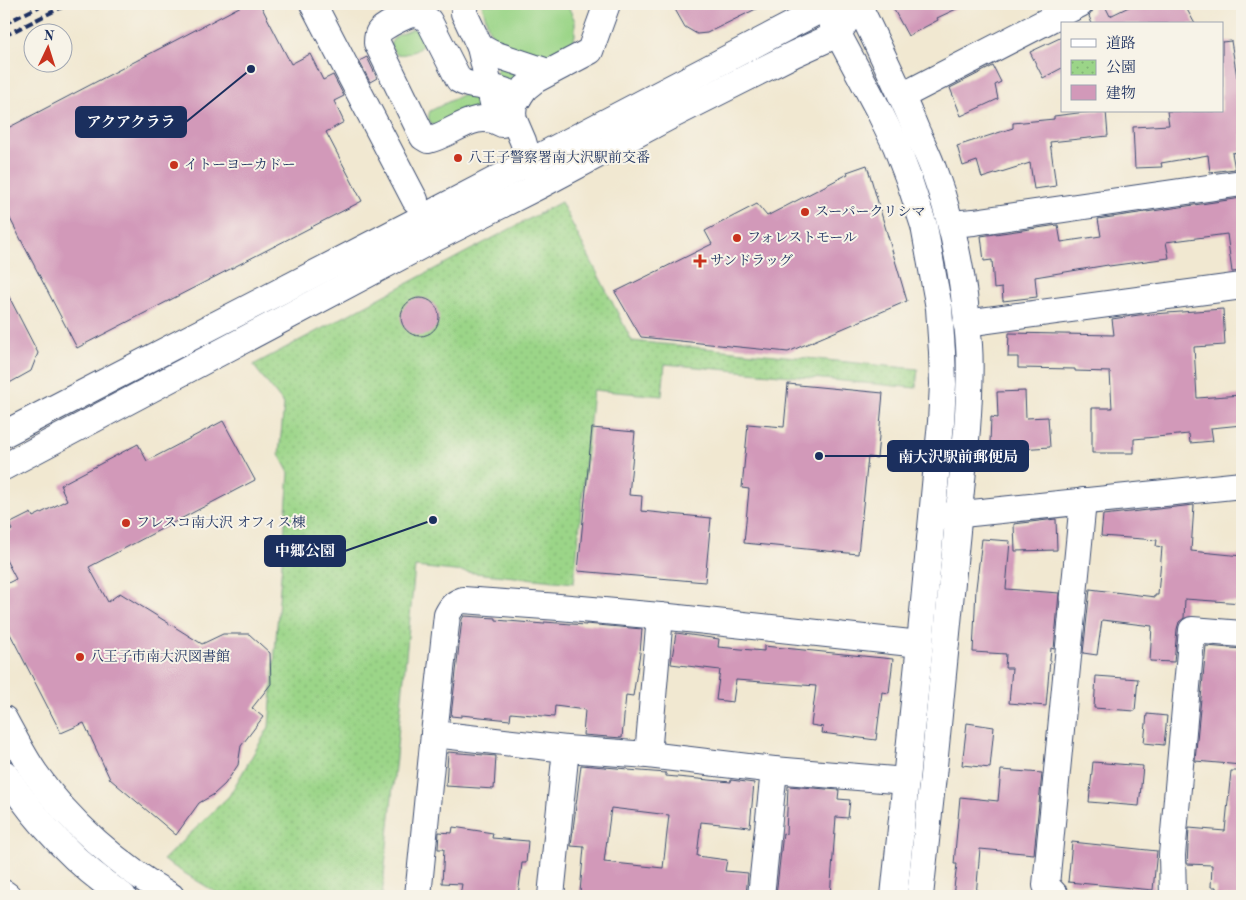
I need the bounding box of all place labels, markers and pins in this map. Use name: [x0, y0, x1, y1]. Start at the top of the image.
callout: アクアクララ: [76, 107, 186, 137]
place label: 八王子警察署南大沢駅前交番: [468, 150, 650, 165]
marker: 八王子警察署南大沢駅前交番: [452, 152, 464, 164]
place label: イトーヨーカドー: [184, 158, 296, 172]
marker: イトーヨーカドー: [168, 159, 180, 171]
place label: スーパークリシマ: [815, 204, 926, 219]
marker: スーパークリシマ: [799, 206, 811, 218]
place label: フォレストモール: [747, 231, 857, 245]
marker: フォレストモール: [731, 232, 743, 244]
place label: サンドラッグ: [710, 253, 793, 268]
marker: サンドラッグ: [694, 255, 706, 267]
callout: 南大沢駅前郵便局: [888, 441, 1028, 471]
place label: フレスコ南大沢 オフィス棟: [136, 515, 305, 530]
marker: フレスコ南大沢 オフィス棟: [120, 517, 132, 529]
callout: 中郷公園: [265, 536, 345, 566]
place label: 八王子市南大沢図書館: [90, 649, 230, 664]
marker: 八王子市南大沢図書館: [74, 651, 86, 663]

